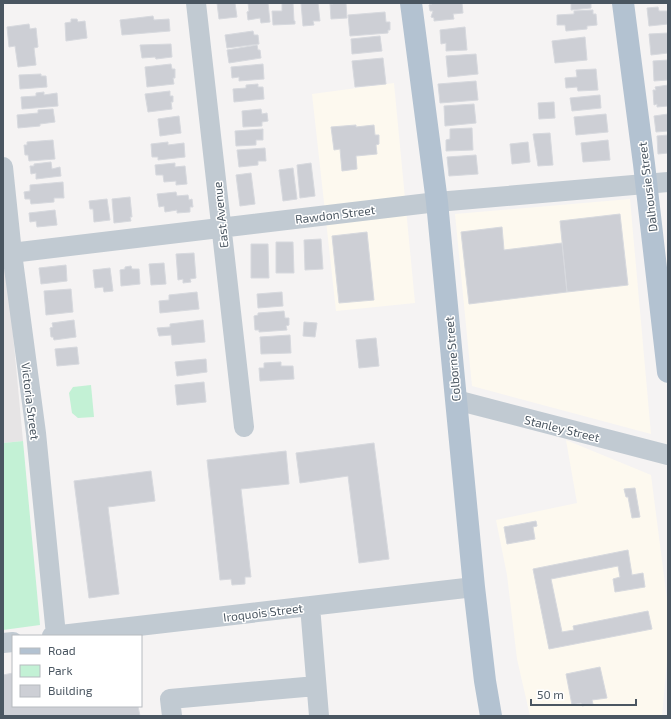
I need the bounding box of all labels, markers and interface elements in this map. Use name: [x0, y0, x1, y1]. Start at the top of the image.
street label: Dalhousie Street: [634, 141, 659, 233]
street label: East Avenue: [210, 181, 230, 249]
street label: Rawdon Street: [294, 202, 376, 226]
street label: Colborne Street: [441, 316, 463, 402]
street label: Victoria Street: [19, 361, 43, 441]
street label: Stanley Street: [523, 412, 601, 444]
street label: Iroquois Street: [222, 600, 304, 624]
legend: [12, 635, 142, 707]
text: Road: [48, 643, 76, 657]
text: Park: [48, 663, 73, 677]
scale bar: [531, 681, 636, 707]
text: Building: [48, 683, 93, 697]
text: 50 m: [537, 687, 564, 701]

